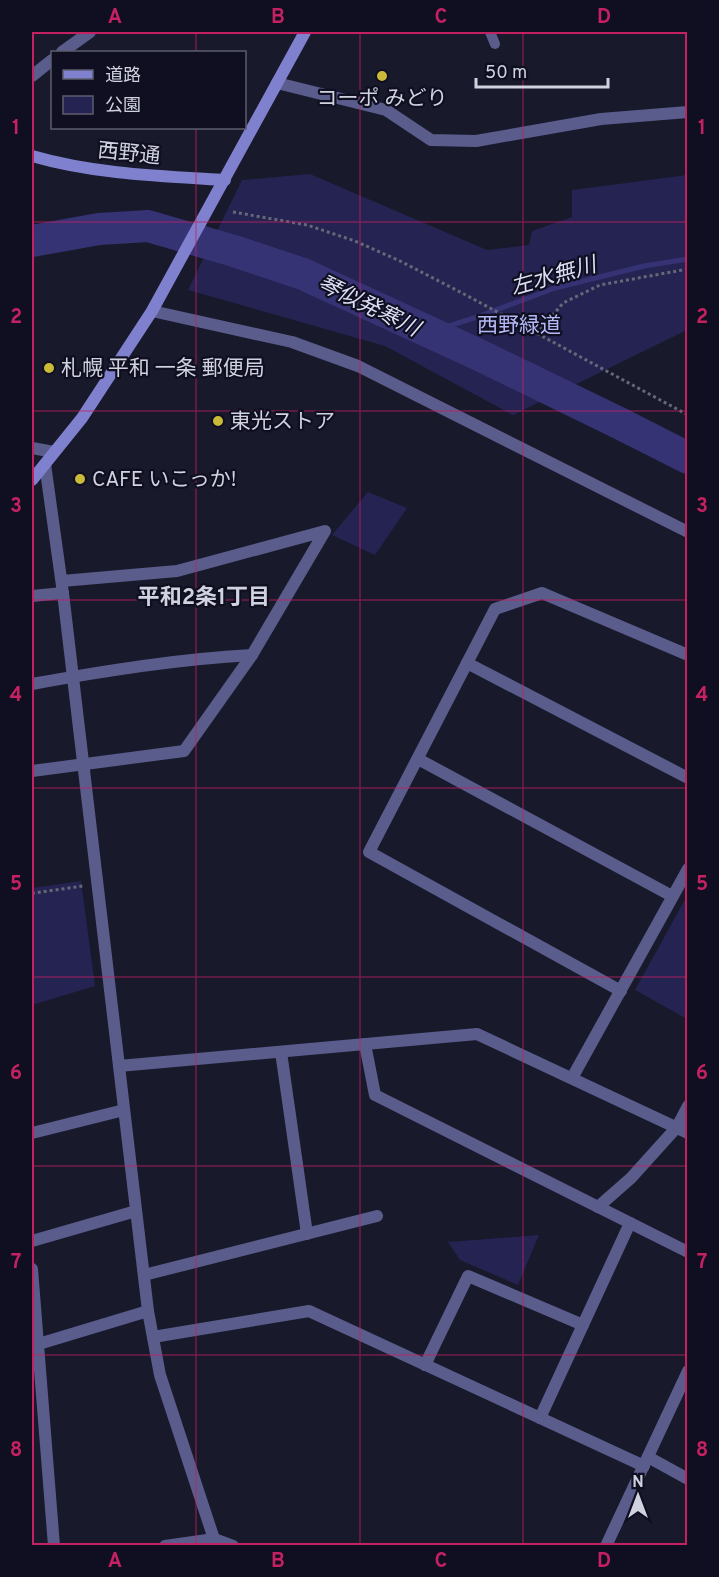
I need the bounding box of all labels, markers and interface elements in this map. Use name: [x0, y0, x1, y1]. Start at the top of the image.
text: A: [108, 5, 122, 31]
text: B: [271, 5, 285, 31]
text: C: [435, 5, 447, 31]
text: D: [597, 5, 611, 31]
legend: [51, 51, 246, 129]
scale bar: [476, 51, 608, 89]
text: 50 m: [485, 62, 527, 85]
text: 道路: [105, 65, 141, 88]
marker: コーポ みどり: [375, 69, 389, 83]
place label: コーポ みどり: [317, 86, 447, 113]
text: 公園: [105, 95, 141, 118]
text: 1: [12, 116, 20, 142]
text: 1: [698, 116, 706, 142]
street label: 西野通: [96, 138, 162, 171]
water label: 左水無川: [508, 252, 602, 303]
water label: 琴似発寒川: [313, 271, 425, 344]
text: 2: [10, 305, 22, 331]
text: 2: [696, 305, 708, 331]
park label: 西野緑道: [477, 313, 561, 340]
place label: 札幌 平和 一条 郵便局: [61, 356, 265, 383]
marker: 札幌 平和 一条 郵便局: [42, 361, 56, 375]
place label: 東光ストア: [230, 409, 335, 436]
marker: 東光ストア: [211, 414, 225, 428]
place label: CAFE いこっか!: [92, 467, 237, 494]
marker: CAFE いこっか!: [73, 472, 87, 486]
text: 3: [10, 494, 22, 520]
text: 3: [696, 494, 708, 520]
district label: 平和2条1丁目: [138, 585, 270, 612]
text: 4: [10, 683, 22, 709]
text: 4: [696, 683, 708, 709]
text: 5: [10, 872, 22, 898]
text: 5: [696, 872, 708, 898]
text: 6: [10, 1061, 22, 1087]
text: 6: [696, 1061, 708, 1087]
text: 7: [11, 1250, 21, 1276]
text: 7: [697, 1250, 707, 1276]
text: 8: [10, 1438, 22, 1464]
text: 8: [696, 1438, 708, 1464]
north arrow: [608, 1466, 668, 1526]
text: N: [632, 1473, 644, 1493]
text: A: [108, 1549, 122, 1575]
text: B: [271, 1549, 285, 1575]
text: C: [435, 1549, 447, 1575]
text: D: [597, 1549, 611, 1575]

